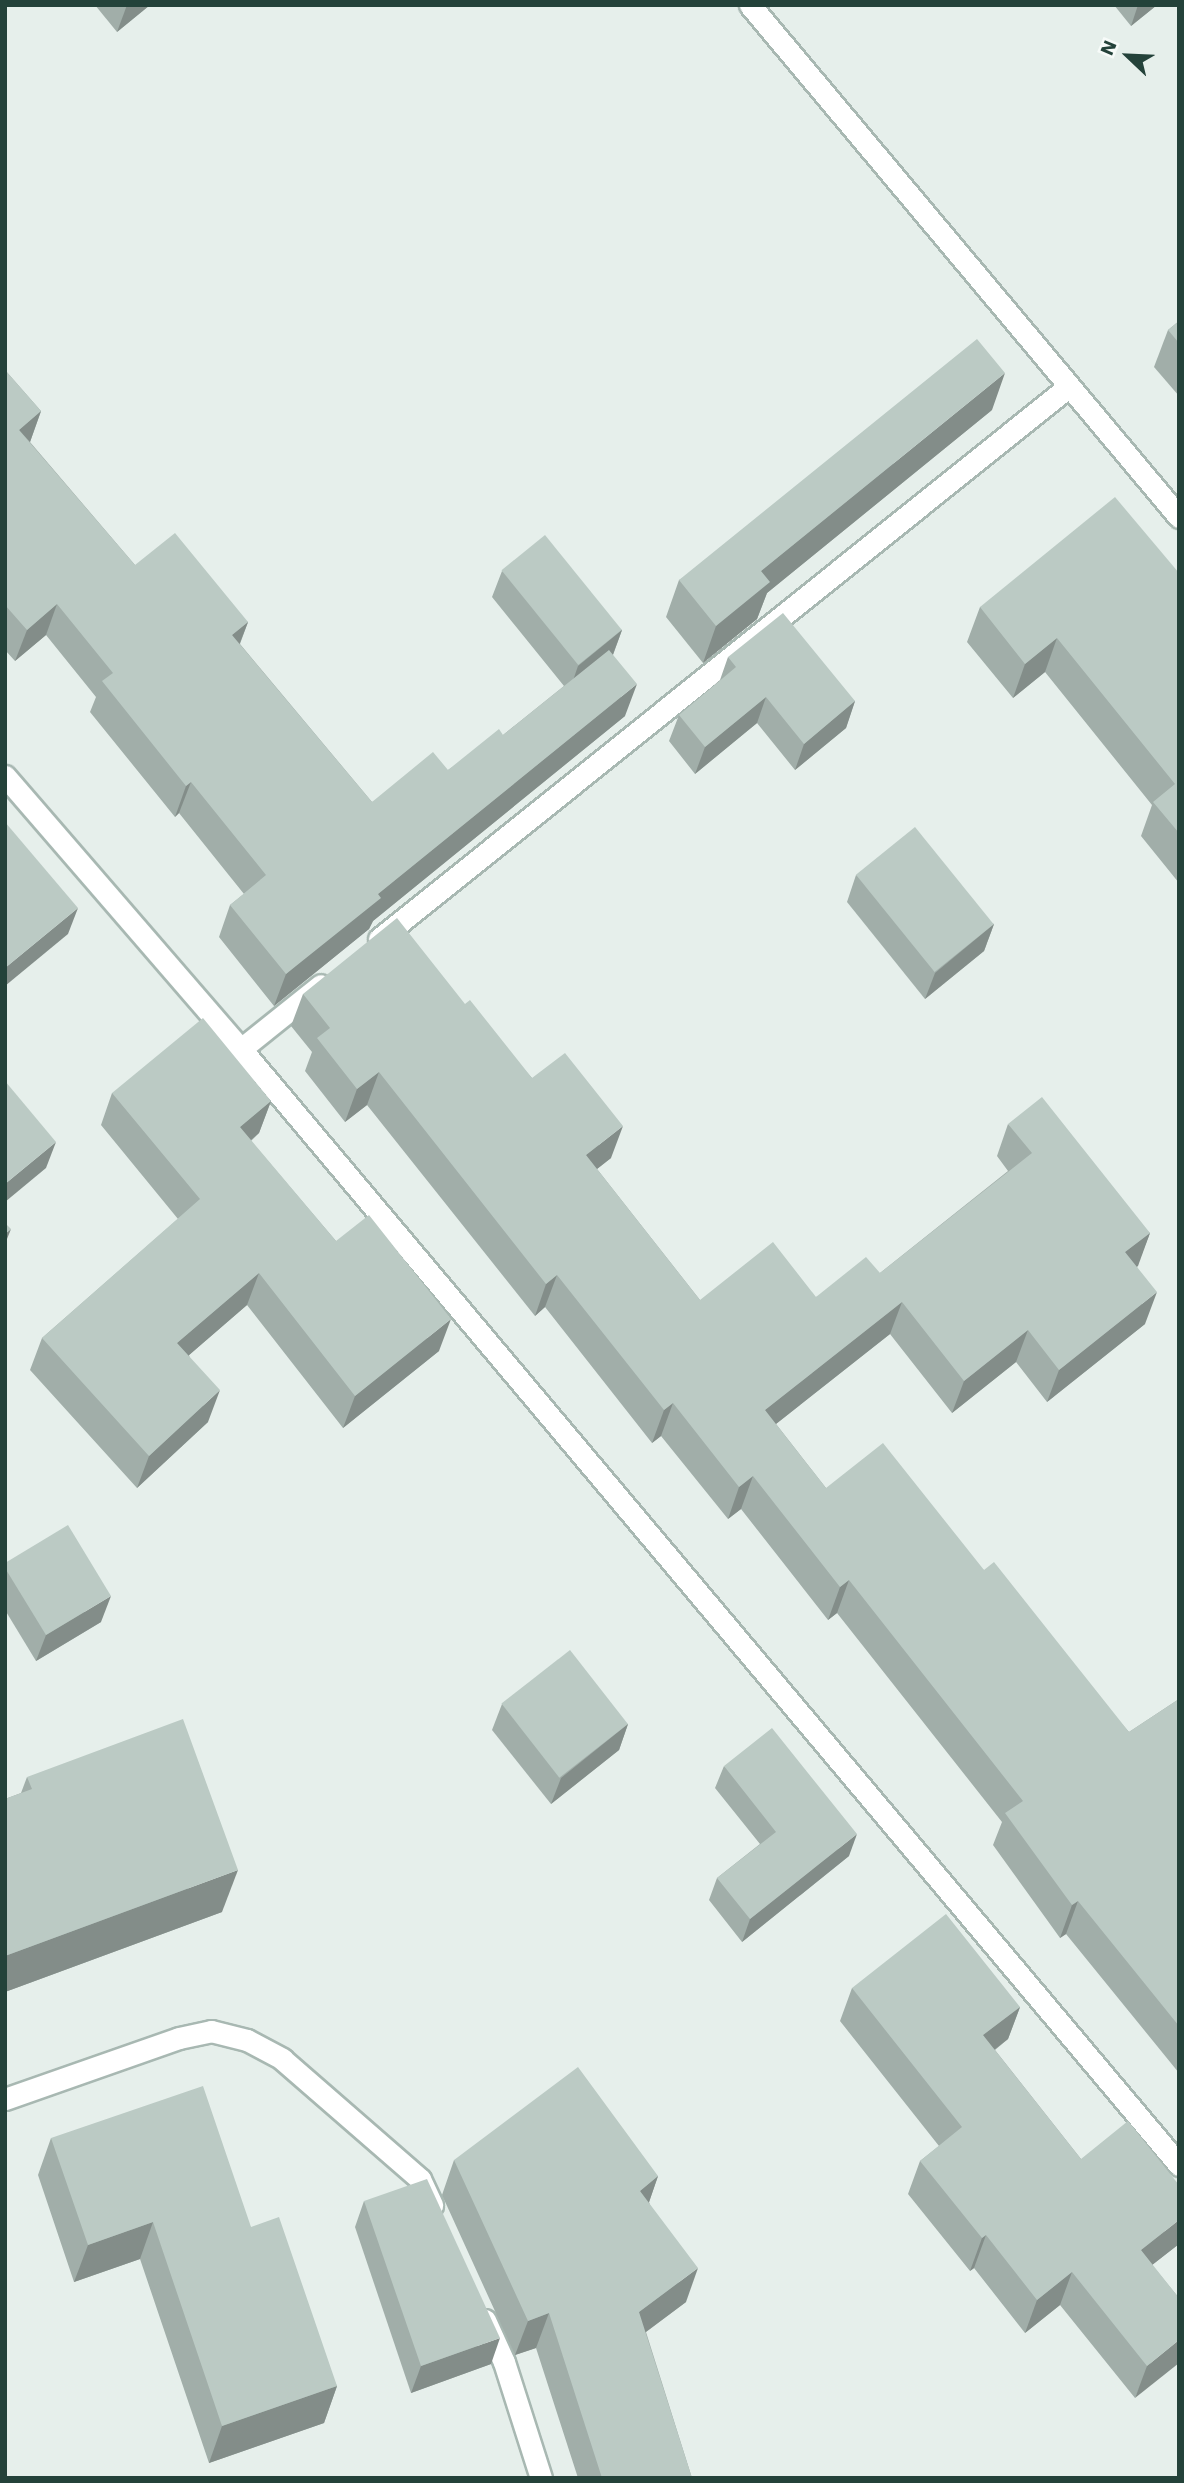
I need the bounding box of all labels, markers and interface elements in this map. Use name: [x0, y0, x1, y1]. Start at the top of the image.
north arrow: [1093, 21, 1163, 91]
text: N: [1095, 37, 1122, 59]

